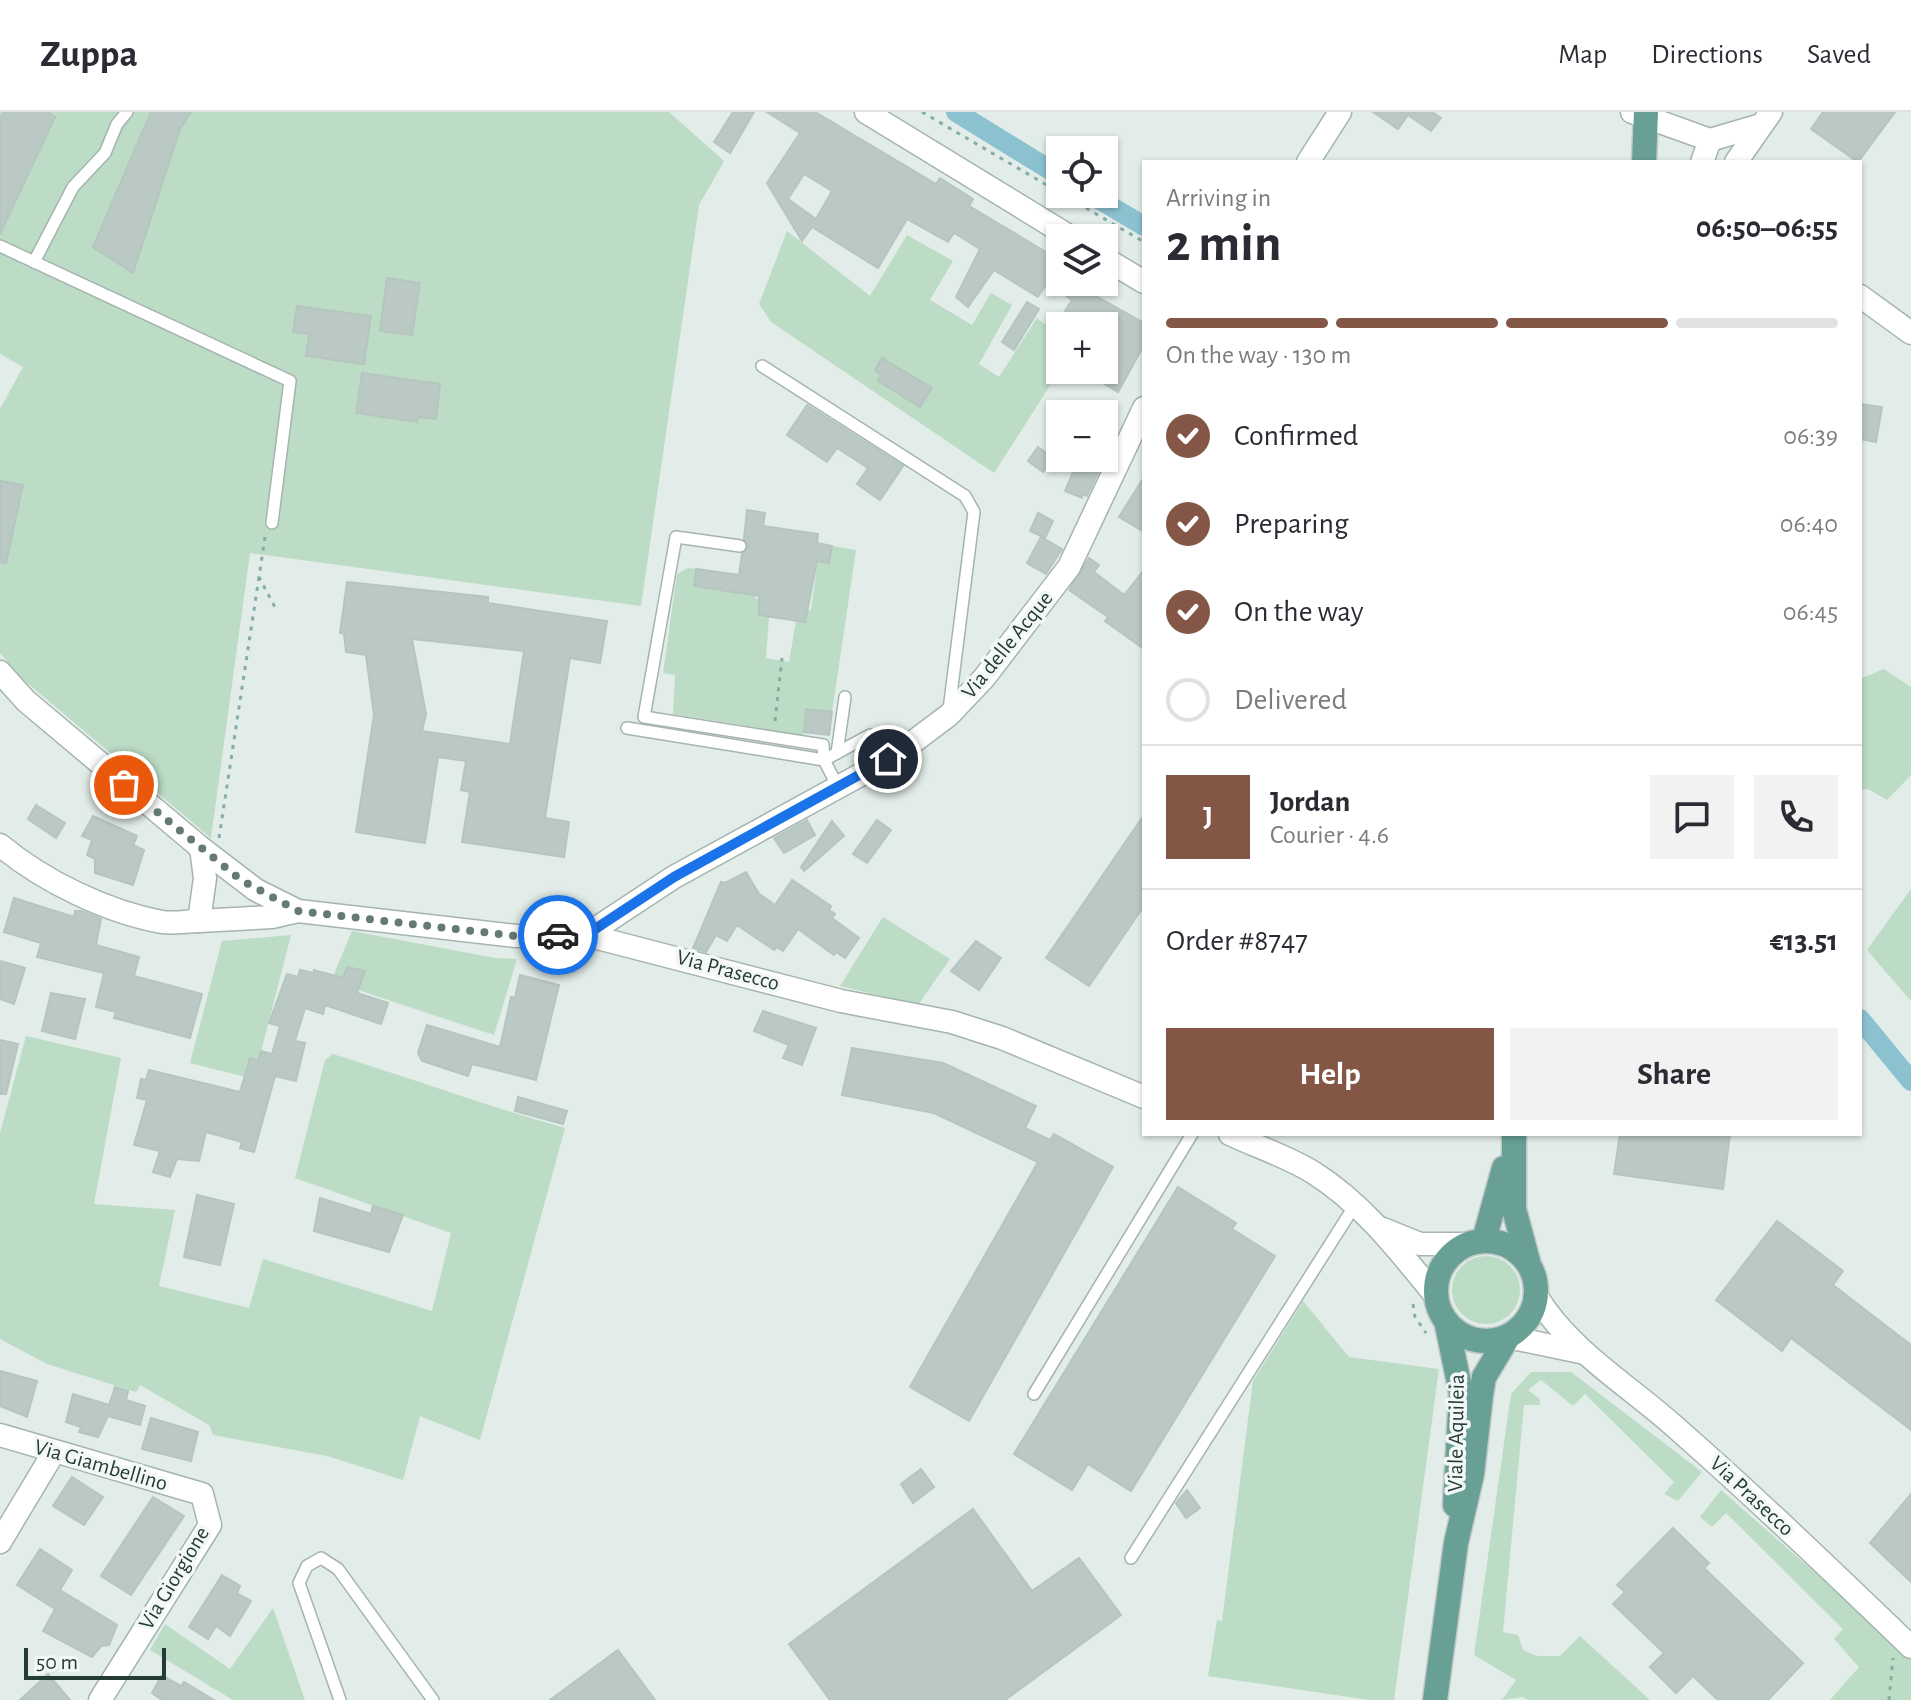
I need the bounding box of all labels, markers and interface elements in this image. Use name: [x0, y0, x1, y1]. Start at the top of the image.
text: Zuppa: [40, 36, 138, 74]
text: Map: [1558, 41, 1607, 69]
text: Directions: [1651, 41, 1763, 69]
text: Saved: [1807, 41, 1871, 69]
map controls: [1046, 136, 1118, 472]
button: locate: [1046, 136, 1118, 208]
text: Arriving in: [1166, 185, 1271, 211]
text: 06:50–06:55: [1696, 213, 1838, 243]
text: 2 min: [1166, 218, 1281, 270]
button: layers: [1046, 224, 1118, 296]
button: +: [1046, 312, 1118, 384]
text: On the way · 130 m: [1166, 342, 1351, 368]
button: −: [1046, 400, 1118, 472]
icon: check: [1166, 414, 1210, 458]
text: Confirmed: [1234, 421, 1358, 451]
text: 06:39: [1783, 423, 1838, 449]
icon: check: [1166, 502, 1210, 546]
text: Preparing: [1234, 509, 1349, 539]
text: 06:40: [1780, 511, 1838, 537]
street label: Via delle Acque: [957, 587, 1057, 703]
icon: check: [1166, 590, 1210, 634]
text: On the way: [1234, 597, 1363, 627]
text: 06:45: [1783, 599, 1838, 625]
text: Delivered: [1234, 685, 1347, 715]
pin: [854, 725, 922, 793]
icon: home: [866, 737, 910, 781]
pin: [90, 751, 158, 819]
icon: bag: [102, 763, 146, 807]
button: chat: [1650, 775, 1734, 859]
button: phone: [1754, 775, 1838, 859]
text: Jordan: [1270, 787, 1350, 817]
text: J: [1203, 802, 1213, 832]
text: Courier · 4.6: [1270, 822, 1389, 848]
courier: [518, 895, 598, 975]
icon: car: [536, 913, 580, 957]
text: Order #8747: [1166, 926, 1308, 956]
text: €13.51: [1770, 926, 1838, 956]
street label: Via Prasecco: [674, 946, 782, 994]
button: Help: [1166, 1028, 1494, 1120]
button: Share: [1510, 1028, 1838, 1120]
street label: Viale Aquileia: [1444, 1374, 1468, 1492]
street label: Via Giambellino: [32, 1435, 170, 1495]
street label: Via Prasecco: [1706, 1452, 1798, 1540]
street label: Via Giorgione: [135, 1523, 213, 1633]
scale bar: [24, 1644, 166, 1680]
text: 50 m: [36, 1651, 78, 1673]

